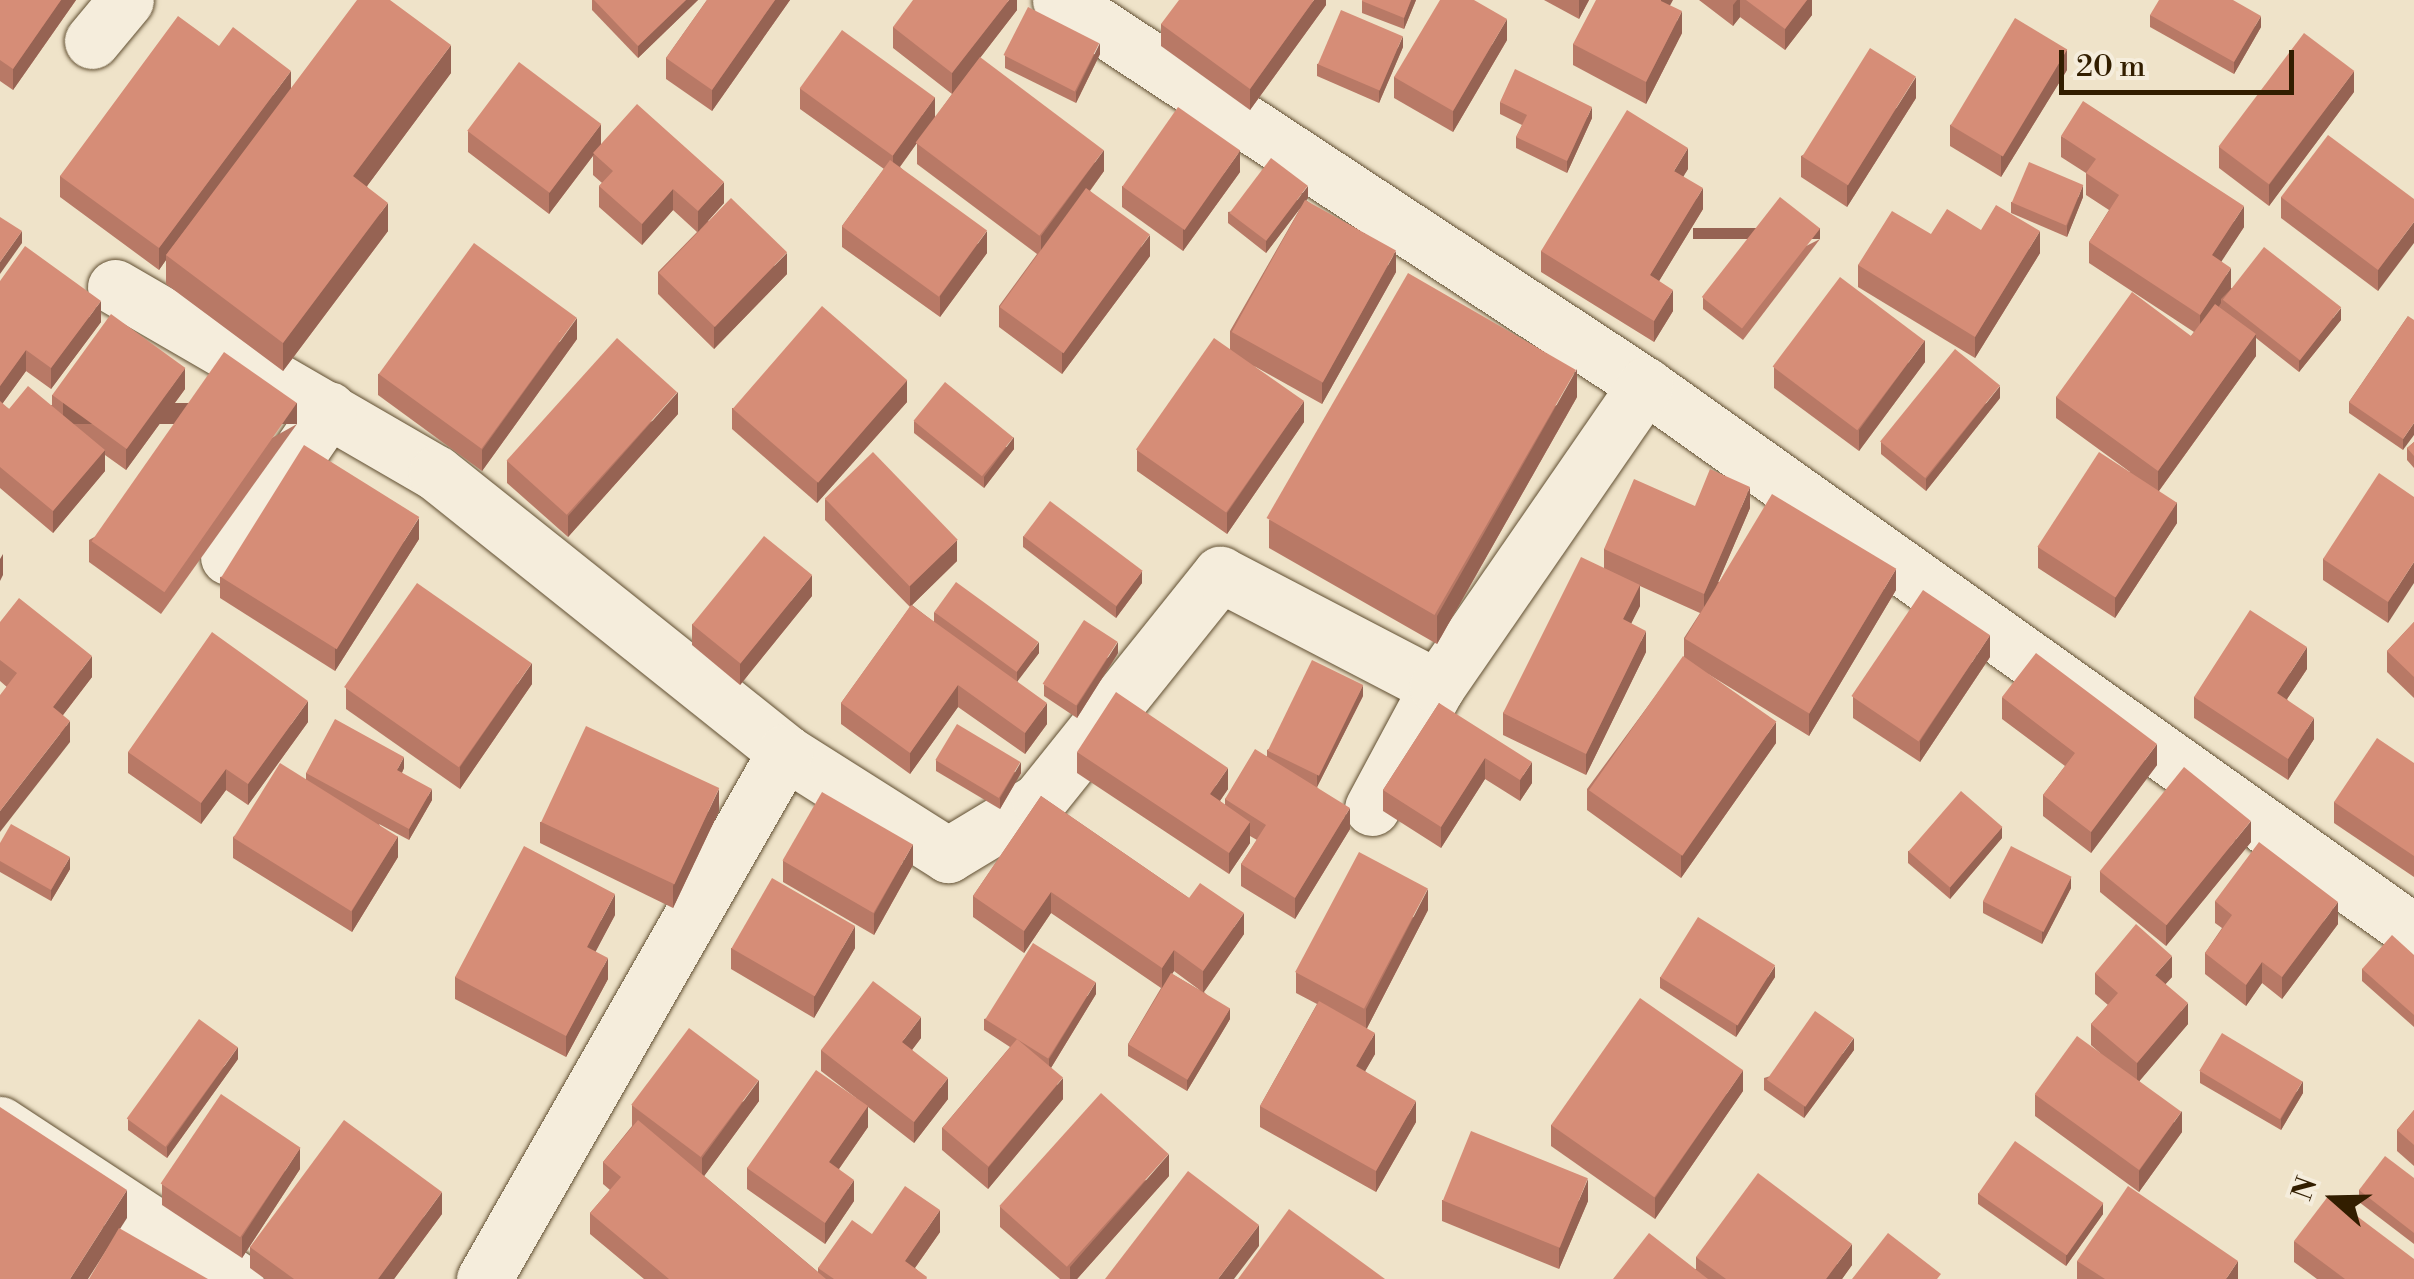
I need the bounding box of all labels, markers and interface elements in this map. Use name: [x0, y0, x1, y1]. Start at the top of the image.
scale bar: [2064, 30, 2299, 92]
text: 20 m: [2076, 48, 2145, 86]
north arrow: [2284, 1149, 2384, 1249]
text: N: [2285, 1172, 2326, 1205]

